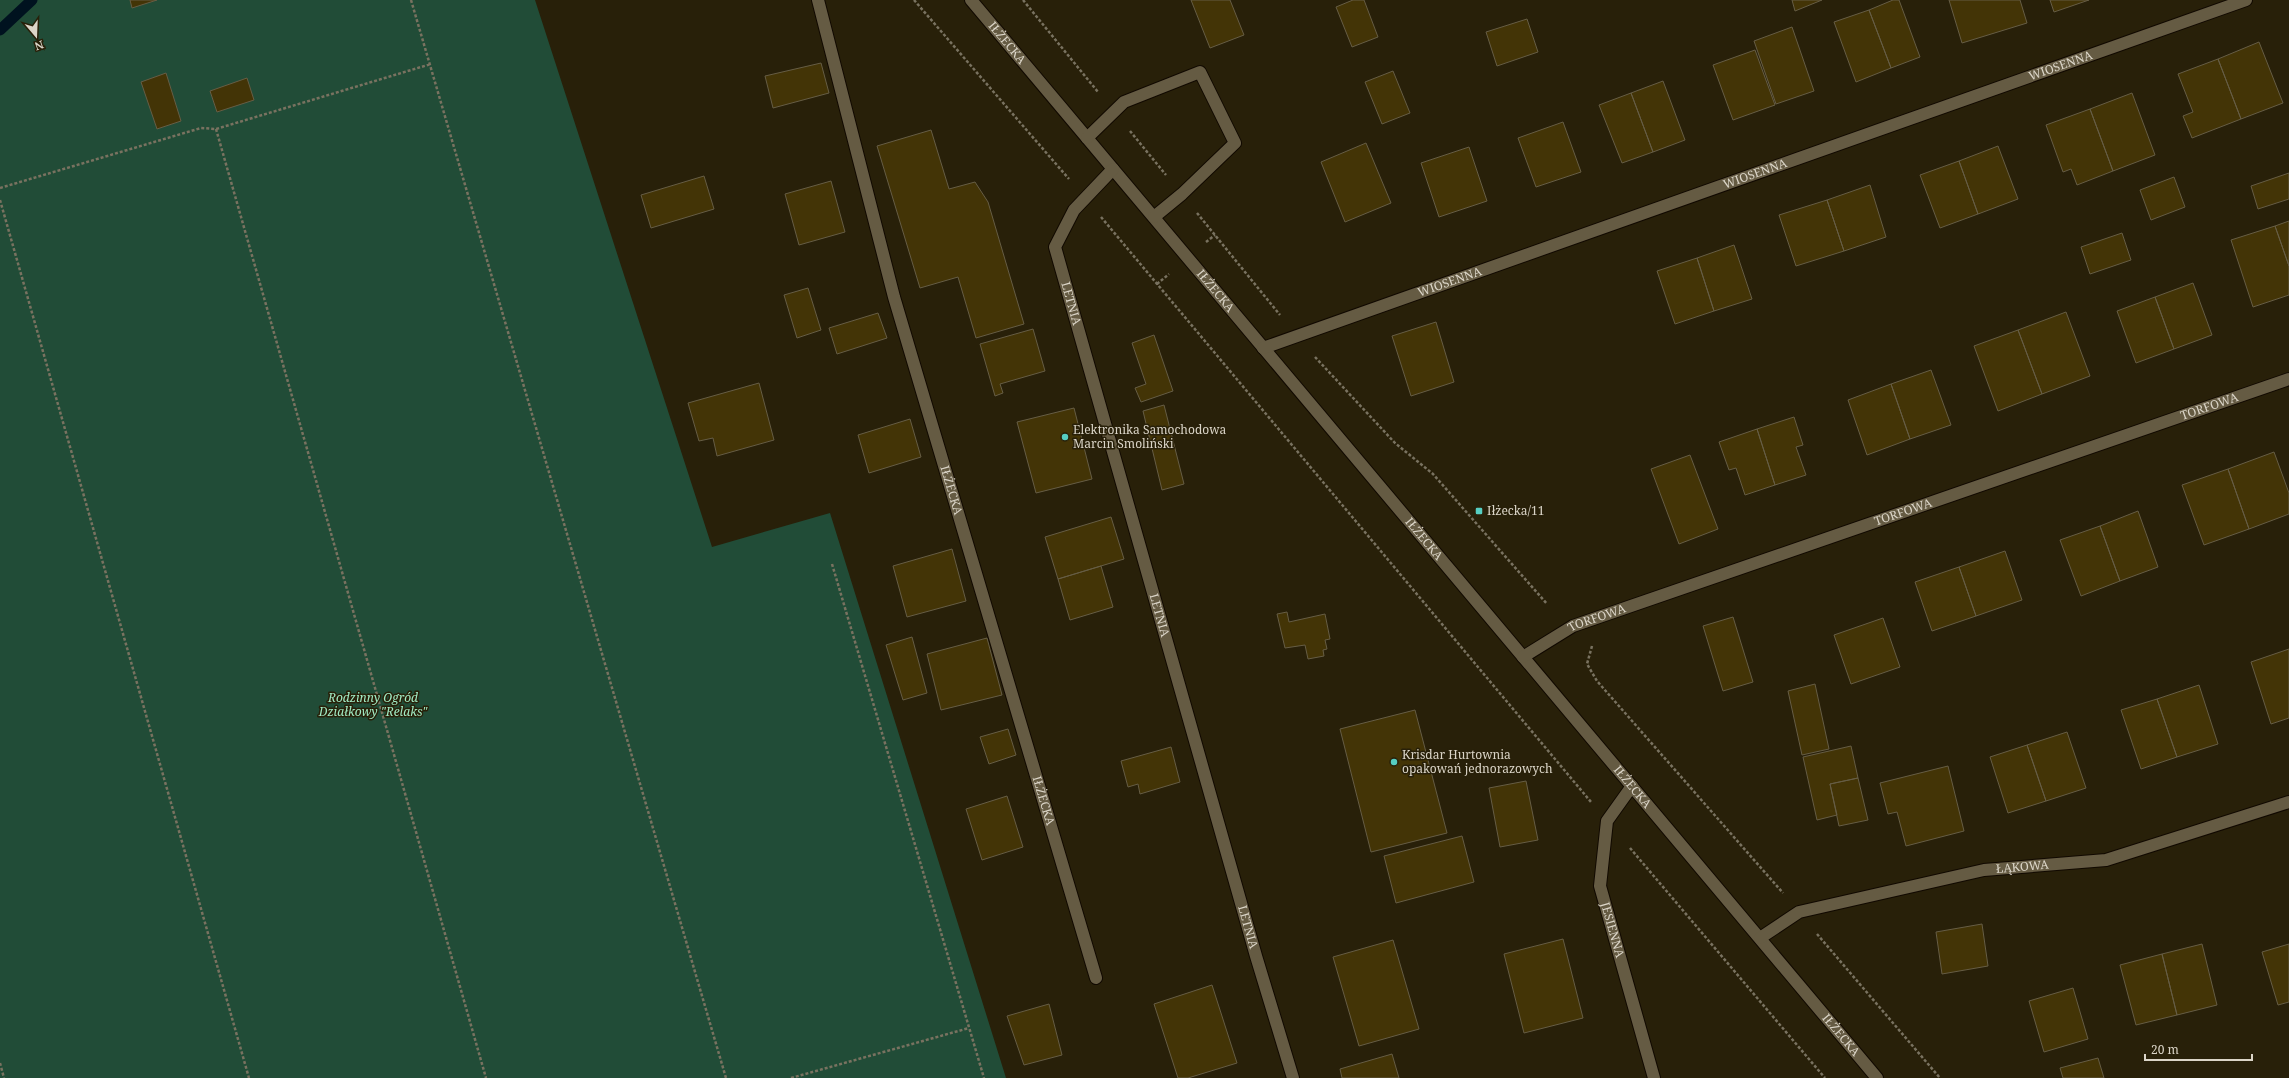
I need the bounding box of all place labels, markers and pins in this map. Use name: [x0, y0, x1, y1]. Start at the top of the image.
place label: Elektronika Samochodowa Marcin Smoliński: [1073, 421, 1227, 452]
marker: Elektronika Samochodowa Marcin Smoliński: [1060, 432, 1070, 442]
place label: Iłżecka/11: [1487, 502, 1544, 519]
marker: Iłżecka/11: [1474, 506, 1484, 516]
place label: Krisdar Hurtownia opakowań jednorazowych: [1402, 746, 1553, 777]
marker: Krisdar Hurtownia opakowań jednorazowych: [1389, 757, 1399, 767]

